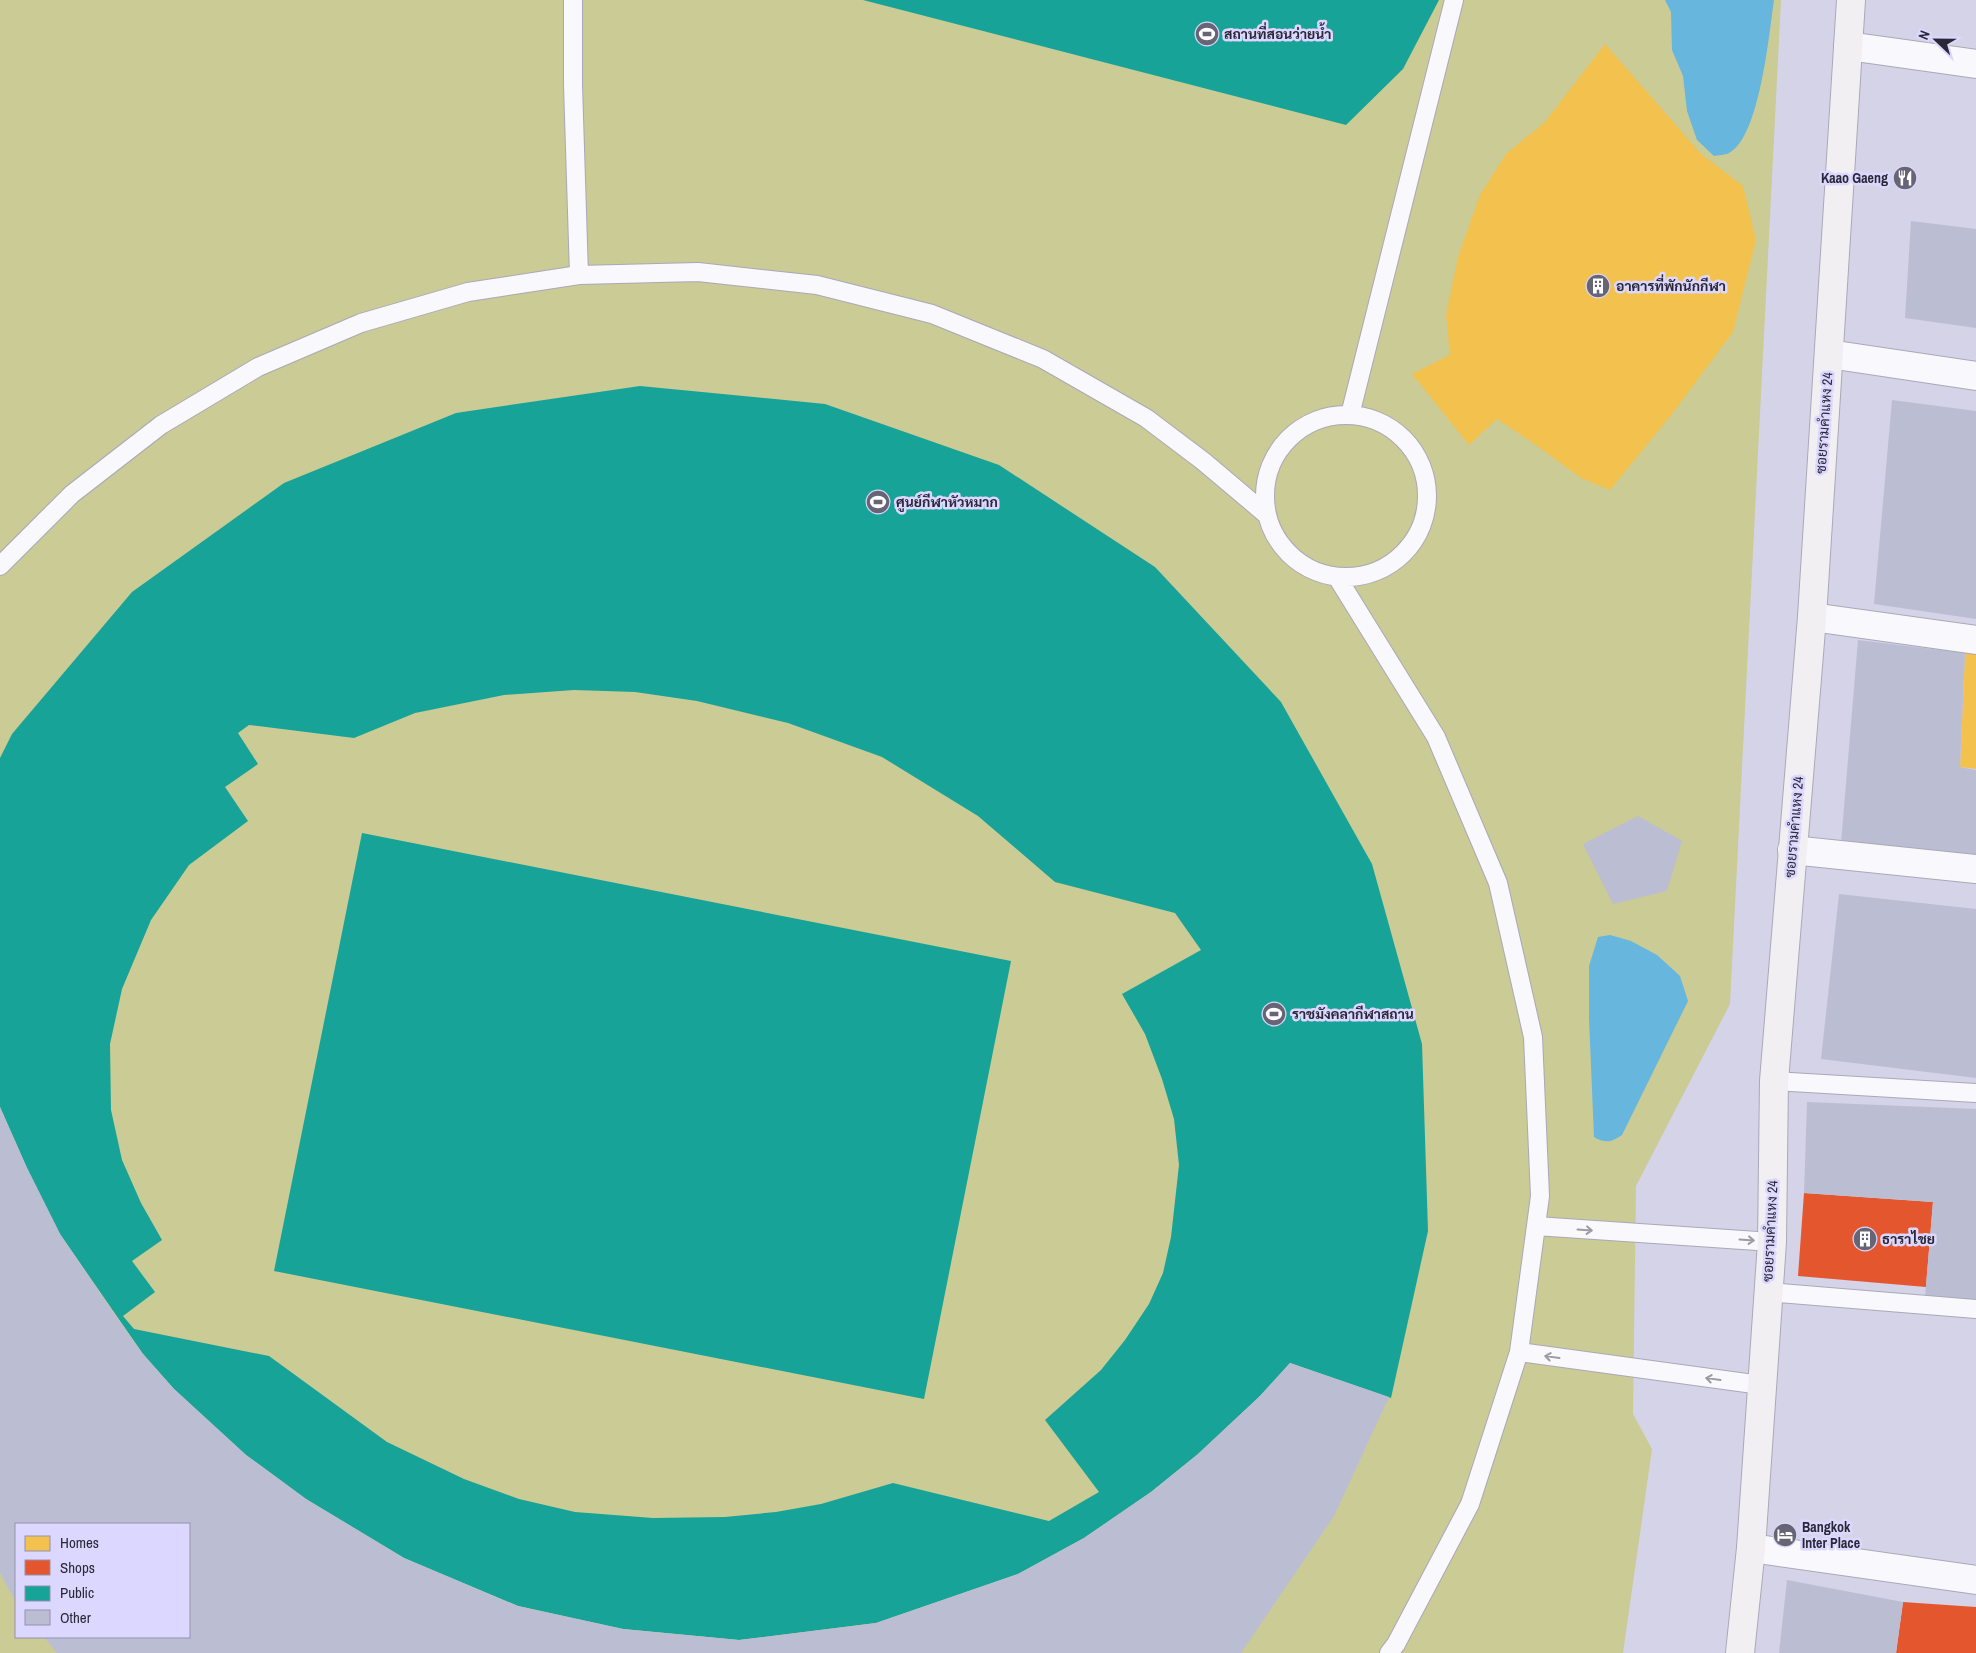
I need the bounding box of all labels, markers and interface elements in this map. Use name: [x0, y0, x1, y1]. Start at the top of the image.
north arrow: [1911, 15, 1961, 65]
sports icon: สถานที่สอนว่ายน้ำ: [1194, 21, 1220, 47]
place label: สถานที่สอนว่ายน้ำ: [1224, 22, 1332, 43]
text: N: [1914, 28, 1934, 42]
restaurant icon: Kaao Gaeng: [1892, 165, 1918, 191]
place label: Kaao Gaeng: [1821, 169, 1888, 187]
building icon: อาคารที่พักนักกีฬา: [1585, 273, 1611, 299]
place label: อาคารที่พักนักกีฬา: [1616, 274, 1726, 295]
street label: ซอยรามคำแหง 24: [1811, 371, 1837, 474]
sports icon: ศูนย์กีฬาหัวหมาก: [865, 489, 891, 515]
place label: ศูนย์กีฬาหัวหมาก: [896, 493, 998, 513]
street label: ซอยรามคำแหง 24: [1781, 775, 1807, 878]
sports icon: ราชมังคลากีฬาสถาน: [1261, 1001, 1287, 1027]
place label: ราชมังคลากีฬาสถาน: [1292, 1005, 1414, 1023]
street label: ซอยรามคำแหง 24: [1758, 1179, 1782, 1282]
one-way arrow: [1576, 1225, 1592, 1234]
building icon: ธาราไชย: [1852, 1226, 1878, 1252]
place label: ธาราไชย: [1882, 1230, 1935, 1248]
one-way arrow: [1739, 1236, 1755, 1245]
one-way arrow: [1544, 1352, 1560, 1362]
one-way arrow: [1705, 1373, 1721, 1383]
place label: Bangkok Inter Place: [1802, 1518, 1860, 1552]
hotel icon: Bangkok Inter Place: [1772, 1522, 1798, 1548]
legend: [15, 1523, 190, 1638]
text: Homes: [60, 1532, 99, 1553]
text: Shops: [60, 1557, 95, 1578]
text: Public: [60, 1582, 94, 1603]
text: Other: [60, 1607, 91, 1628]

